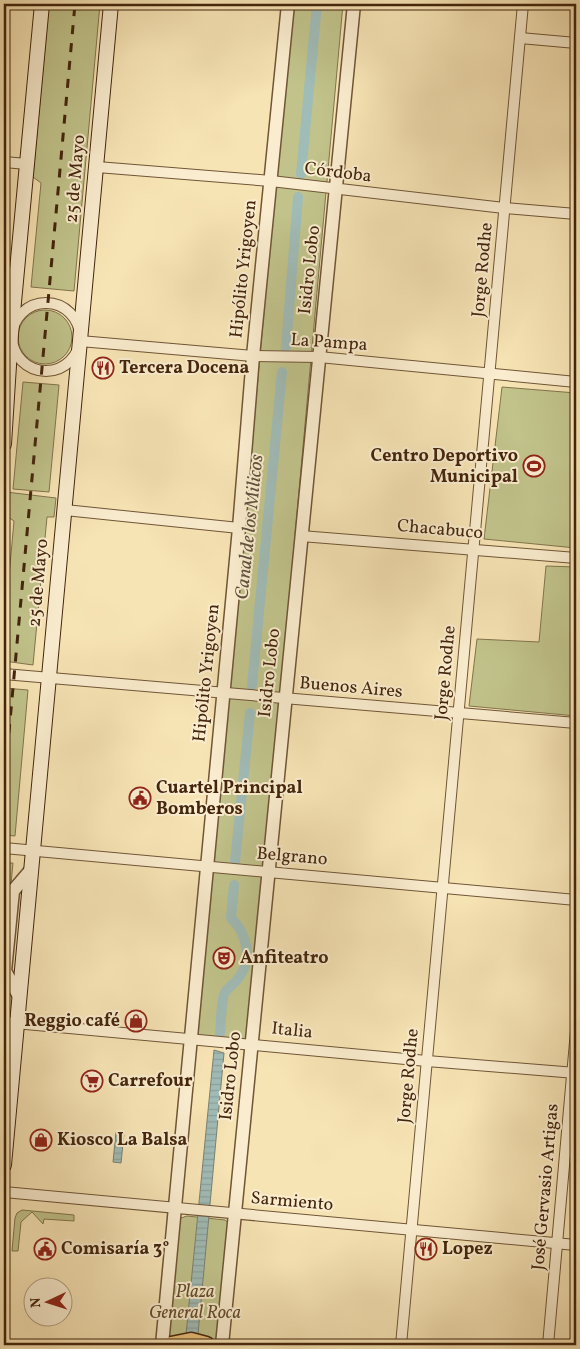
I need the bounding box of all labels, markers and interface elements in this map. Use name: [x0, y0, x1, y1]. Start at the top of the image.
street label: 25 de Mayo: [60, 134, 92, 224]
street label: Córdoba: [303, 156, 373, 190]
street label: Hipólito Yrigoyen: [224, 198, 264, 339]
street label: Jorge Rodhe: [466, 221, 500, 319]
street label: Isidro Lobo: [293, 224, 327, 316]
street label: La Pampa: [290, 328, 368, 358]
restaurant icon: Tercera Docena: [91, 356, 115, 380]
place label: Tercera Docena: [119, 356, 250, 381]
place label: Centro Deportivo Municipal: [371, 444, 518, 490]
water label: Canal de los Milicos: [229, 453, 271, 601]
sports icon: Centro Deportivo Municipal: [522, 454, 546, 478]
street label: Chacabuco: [396, 514, 484, 546]
street label: 25 de Mayo: [23, 538, 55, 628]
street label: Hipólito Yrigoyen: [187, 602, 227, 743]
street label: Jorge Rodhe: [429, 624, 463, 722]
street label: Isidro Lobo: [253, 627, 287, 719]
street label: Buenos Aires: [298, 671, 404, 705]
place label: Cuartel Principal Bomberos: [156, 776, 303, 822]
public building icon: Cuartel Principal Bomberos: [128, 786, 152, 810]
street label: Belgrano: [255, 841, 329, 873]
theatre icon: Anfiteatro: [212, 946, 236, 970]
place label: Anfiteatro: [240, 946, 329, 971]
place label: Reggio café: [24, 1009, 120, 1034]
shop icon: Reggio café: [124, 1009, 148, 1033]
street label: Italia: [270, 1016, 314, 1046]
street label: Jorge Rodhe: [392, 1027, 426, 1125]
street label: Isidro Lobo: [214, 1030, 248, 1122]
supermarket icon: Carrefour: [80, 1069, 104, 1093]
place label: Carrefour: [108, 1069, 193, 1094]
street label: José Gervasio Artigas: [526, 1103, 566, 1271]
shop icon: Kiosco La Balsa: [29, 1128, 53, 1152]
place label: Kiosco La Balsa: [57, 1128, 188, 1153]
street label: Sarmiento: [250, 1186, 334, 1218]
public building icon: Comisaría 3°: [33, 1237, 57, 1261]
place label: Comisaría 3°: [61, 1237, 170, 1262]
restaurant icon: Lopez: [414, 1237, 438, 1261]
place label: Lopez: [442, 1237, 493, 1262]
north arrow: [22, 1276, 72, 1326]
park label: Plaza General Roca: [149, 1280, 241, 1326]
text: N: [27, 1297, 46, 1309]

